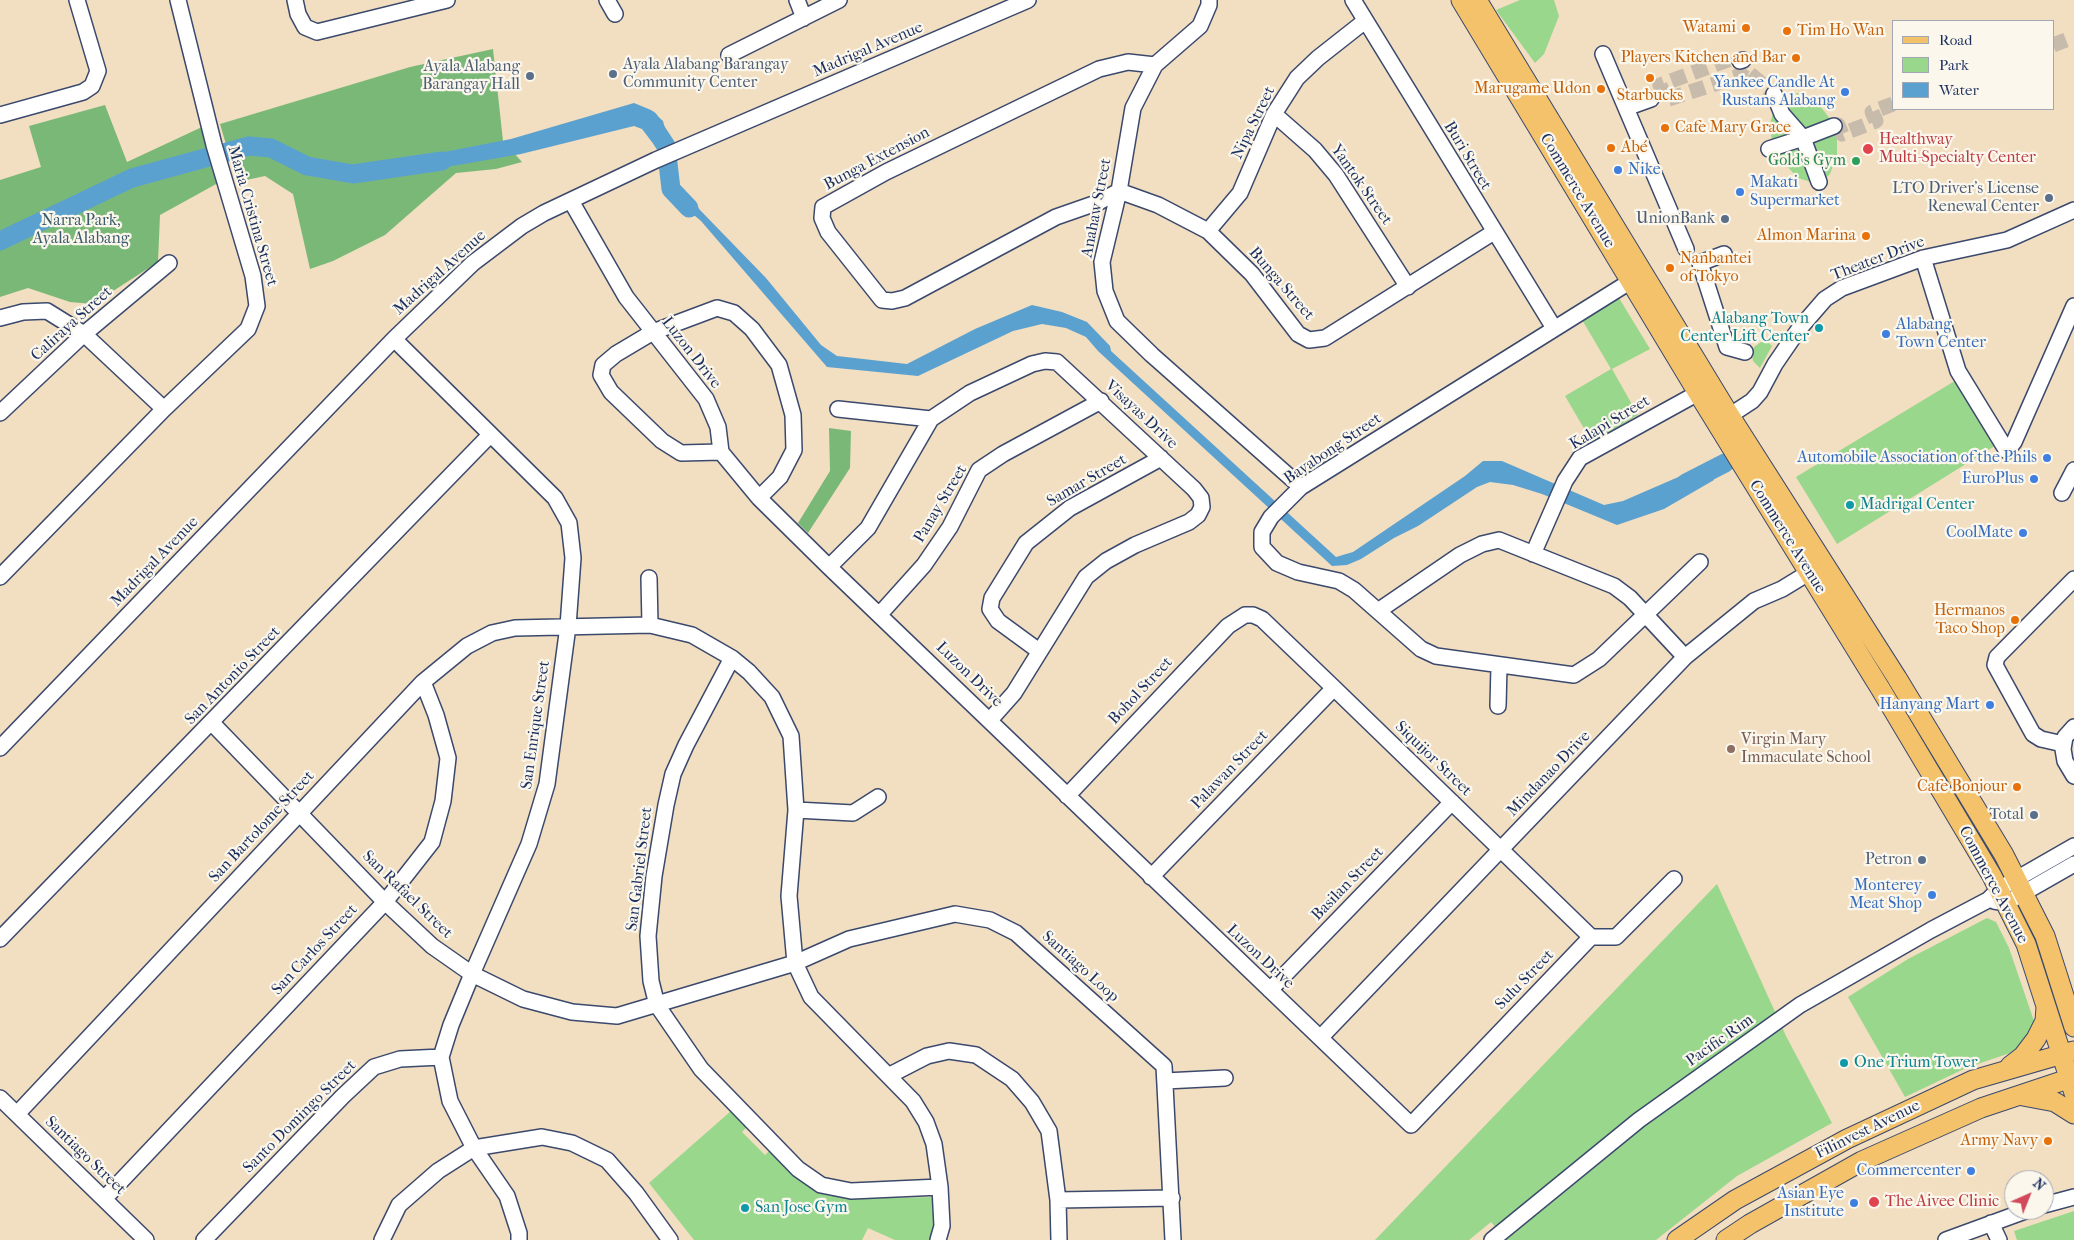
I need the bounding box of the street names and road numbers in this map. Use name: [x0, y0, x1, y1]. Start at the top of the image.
street label: Madrigal Avenue: [810, 18, 926, 82]
street label: Nipa Street: [1228, 84, 1280, 162]
street label: Buri Street: [1439, 118, 1495, 194]
street label: Bunga Extension: [821, 123, 933, 195]
street label: Commerce Avenue: [1535, 130, 1619, 252]
street label: Yantok Street: [1326, 141, 1396, 229]
street label: Maria Cristina Street: [223, 144, 281, 288]
street label: Anahaw Street: [1078, 157, 1116, 259]
street label: Madrigal Avenue: [390, 226, 490, 320]
street label: Theater Drive: [1829, 232, 1927, 286]
street label: Bunga Street: [1244, 244, 1318, 324]
street label: Caliraya Street: [27, 283, 117, 365]
street label: Luzon Drive: [657, 313, 725, 393]
street label: Visayas Drive: [1101, 377, 1181, 453]
street label: Kalapi Street: [1566, 392, 1654, 454]
street label: Bayabong Street: [1281, 409, 1385, 489]
street label: Samar Street: [1044, 450, 1130, 512]
street label: Panay Street: [910, 462, 972, 546]
street label: Commerce Avenue: [1744, 477, 1830, 597]
street label: Madrigal Avenue: [107, 513, 203, 611]
street label: San Antonio Street: [181, 623, 285, 729]
street label: Luzon Drive: [932, 638, 1006, 712]
street label: Bohol Street: [1105, 653, 1177, 729]
street label: San Enrique Street: [517, 659, 555, 791]
street label: Siquijor Street: [1391, 718, 1475, 800]
street label: Palawan Street: [1187, 726, 1273, 814]
street label: Mindanao Drive: [1503, 727, 1595, 821]
street label: San Bartolome Street: [205, 767, 319, 887]
street label: San Gabriel Street: [623, 806, 657, 932]
street label: Commerce Avenue: [1954, 823, 2032, 947]
street label: Basilan Street: [1308, 843, 1388, 925]
street label: San Rafael Street: [358, 847, 456, 943]
street label: San Carlos Street: [268, 901, 362, 999]
street label: Luzon Drive: [1222, 921, 1298, 993]
street label: Santiago Loop: [1037, 927, 1123, 1007]
street label: Sulu Street: [1492, 946, 1558, 1014]
street label: Pacific Rim: [1683, 1011, 1757, 1071]
street label: Santo Domingo Street: [239, 1056, 361, 1178]
street label: Filinvest Avenue: [1813, 1096, 1923, 1164]
street label: Santiago Street: [41, 1113, 129, 1199]

